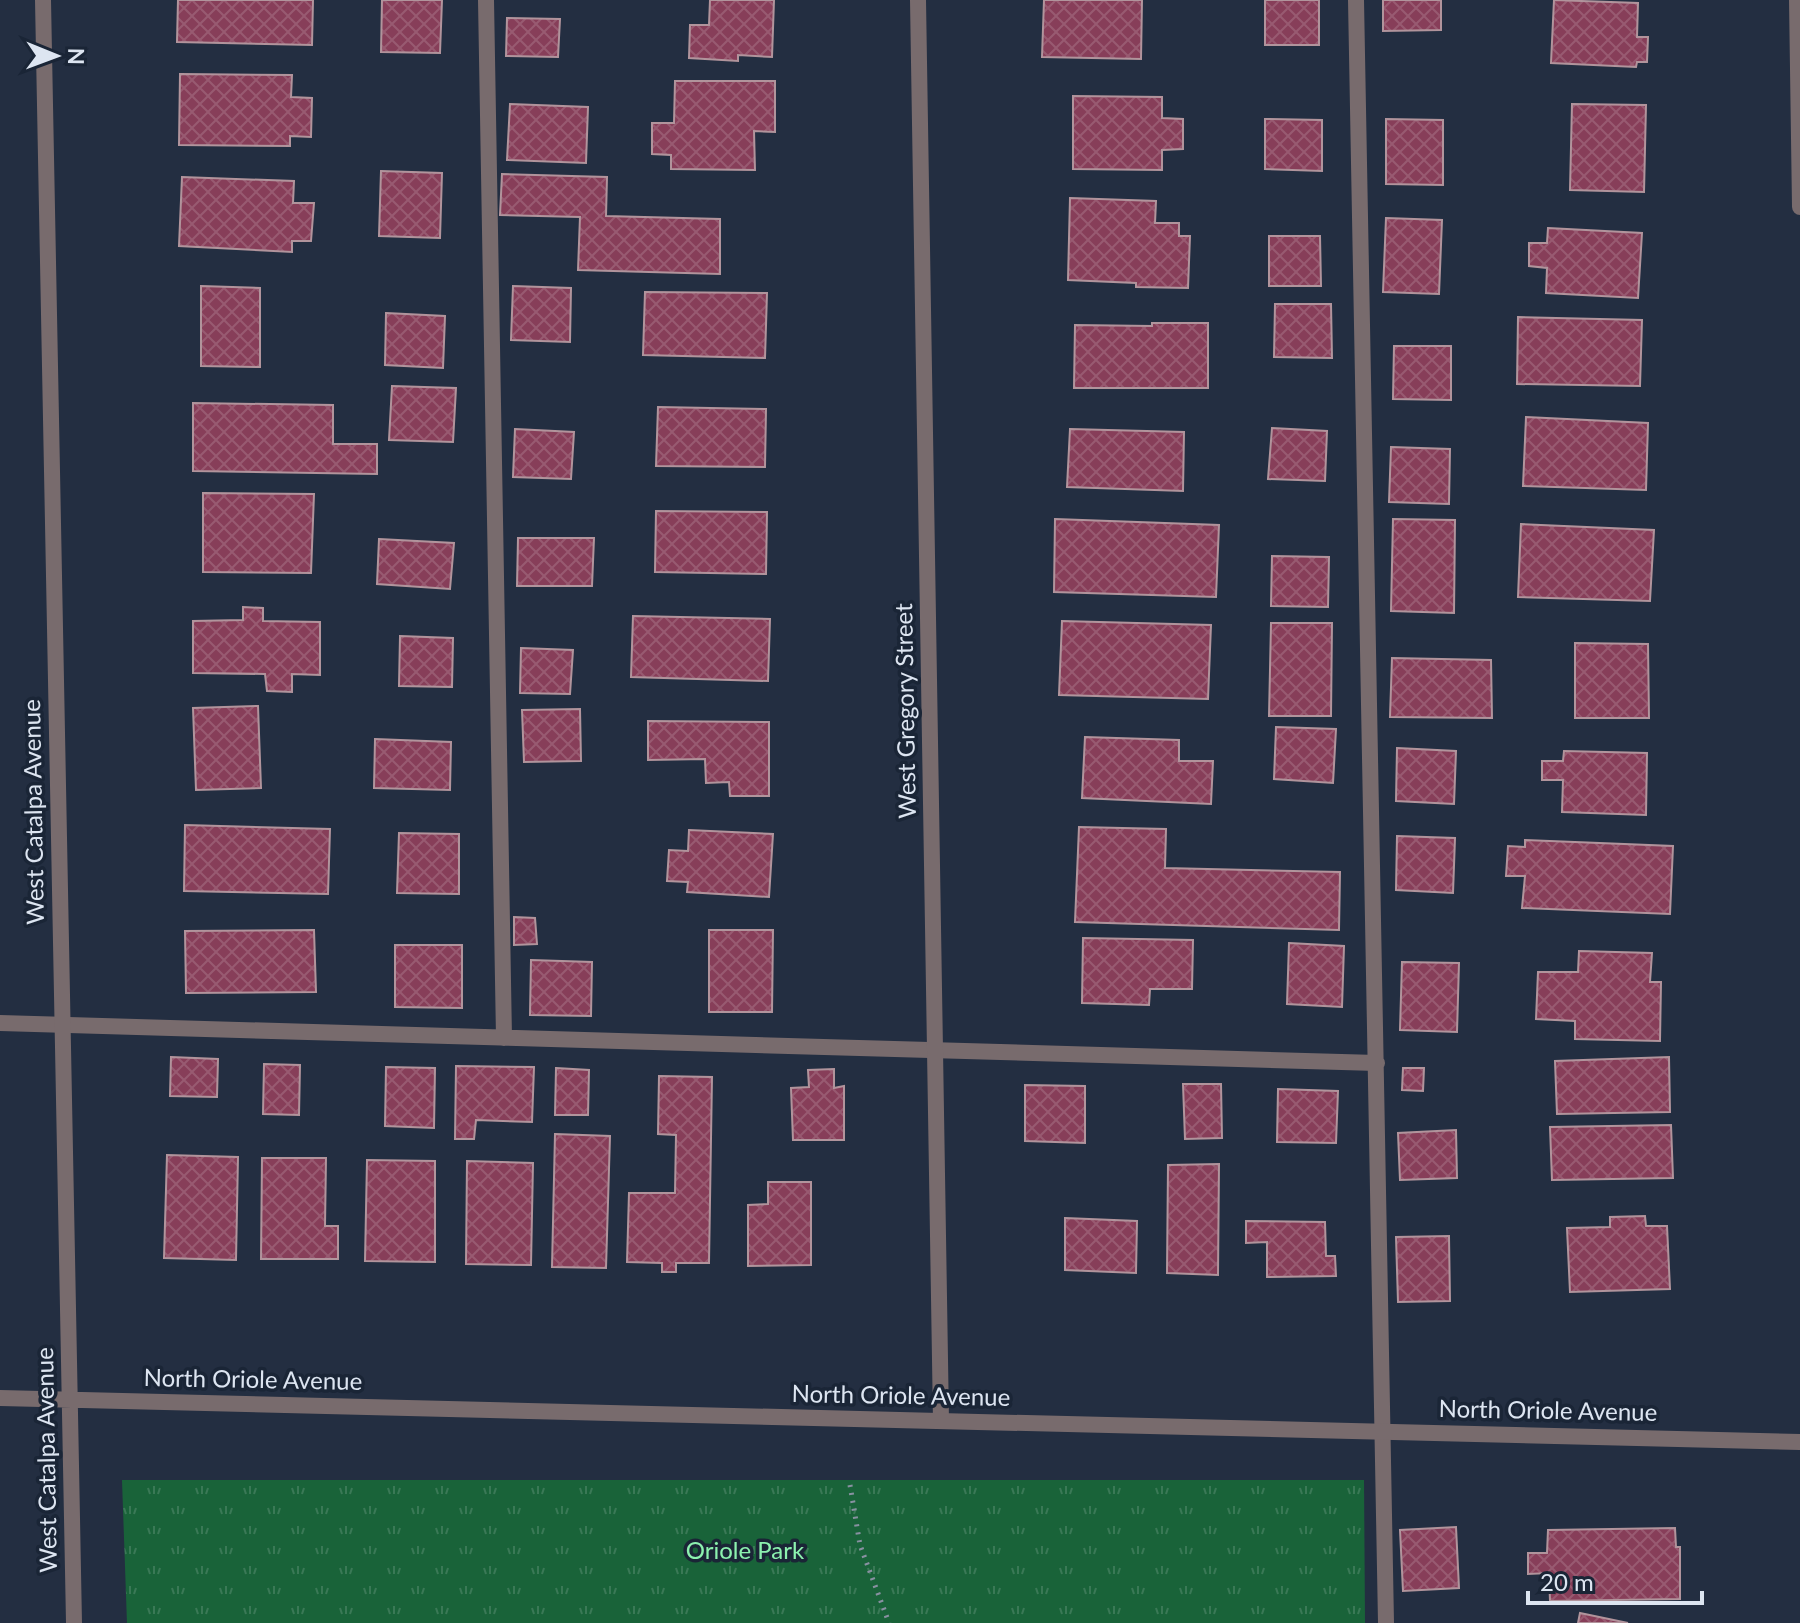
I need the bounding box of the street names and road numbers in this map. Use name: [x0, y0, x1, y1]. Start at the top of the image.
street label: West Gregory Street: [888, 603, 921, 819]
street label: West Catalpa Avenue: [16, 699, 49, 925]
street label: West Catalpa Avenue: [29, 1347, 62, 1573]
street label: North Oriole Avenue: [143, 1362, 363, 1395]
street label: North Oriole Avenue: [791, 1378, 1011, 1411]
street label: North Oriole Avenue: [1438, 1393, 1658, 1426]

